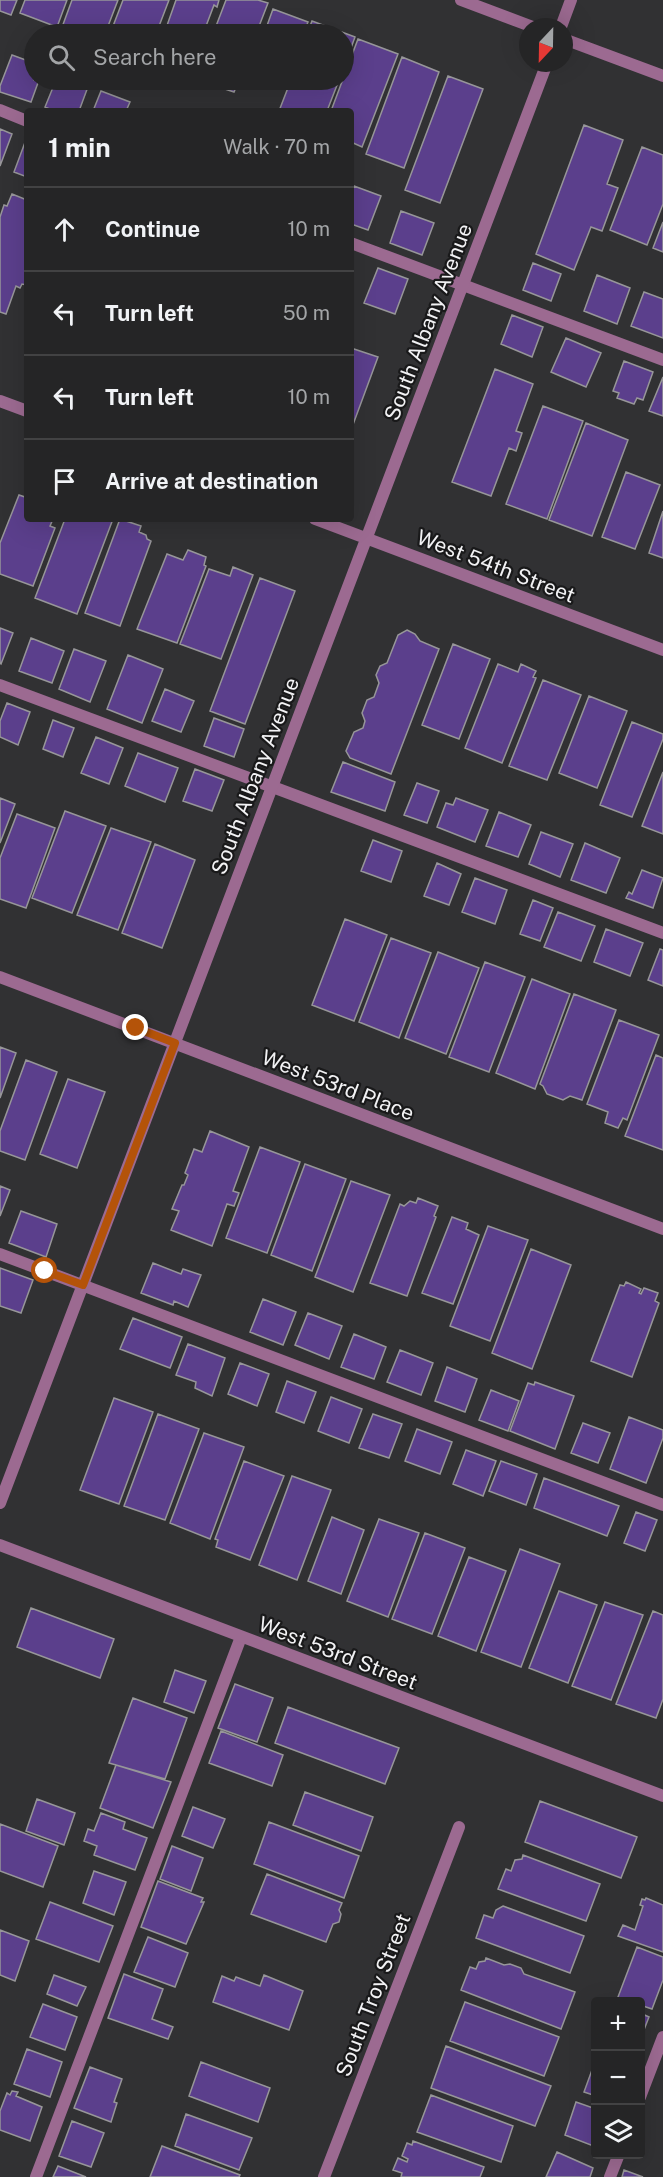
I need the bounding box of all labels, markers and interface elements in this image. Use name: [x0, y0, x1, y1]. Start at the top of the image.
north arrow: [519, 18, 573, 72]
search box: [24, 24, 354, 90]
icon: search: [45, 41, 78, 74]
text: Search here: [93, 44, 217, 70]
text: 1 min: [48, 132, 111, 163]
text: Walk · 70 m: [223, 135, 330, 159]
icon: ahead: [48, 213, 81, 246]
text: Continue: [105, 216, 200, 242]
text: 10 m: [287, 217, 330, 241]
street label: South Albany Avenue: [379, 220, 477, 424]
icon: left: [48, 297, 81, 330]
text: Turn left: [105, 300, 194, 326]
text: 50 m: [283, 301, 330, 325]
icon: left: [48, 381, 81, 414]
text: Turn left: [105, 384, 194, 410]
text: 10 m: [287, 385, 330, 409]
icon: arrive: [48, 465, 81, 498]
text: Arrive at destination: [105, 468, 318, 494]
street label: West 54th Street: [413, 524, 579, 608]
street label: South Albany Avenue: [206, 674, 304, 878]
route end: [122, 1014, 148, 1040]
street label: West 53rd Place: [258, 1044, 418, 1126]
route start: [31, 1257, 57, 1283]
street label: West 53rd Street: [255, 1611, 421, 1695]
street label: South Troy Street: [330, 1910, 416, 2080]
map controls: [591, 1997, 645, 2159]
button: +: [591, 1997, 645, 2051]
button: −: [591, 2051, 645, 2105]
button: layers: [591, 2105, 645, 2159]

